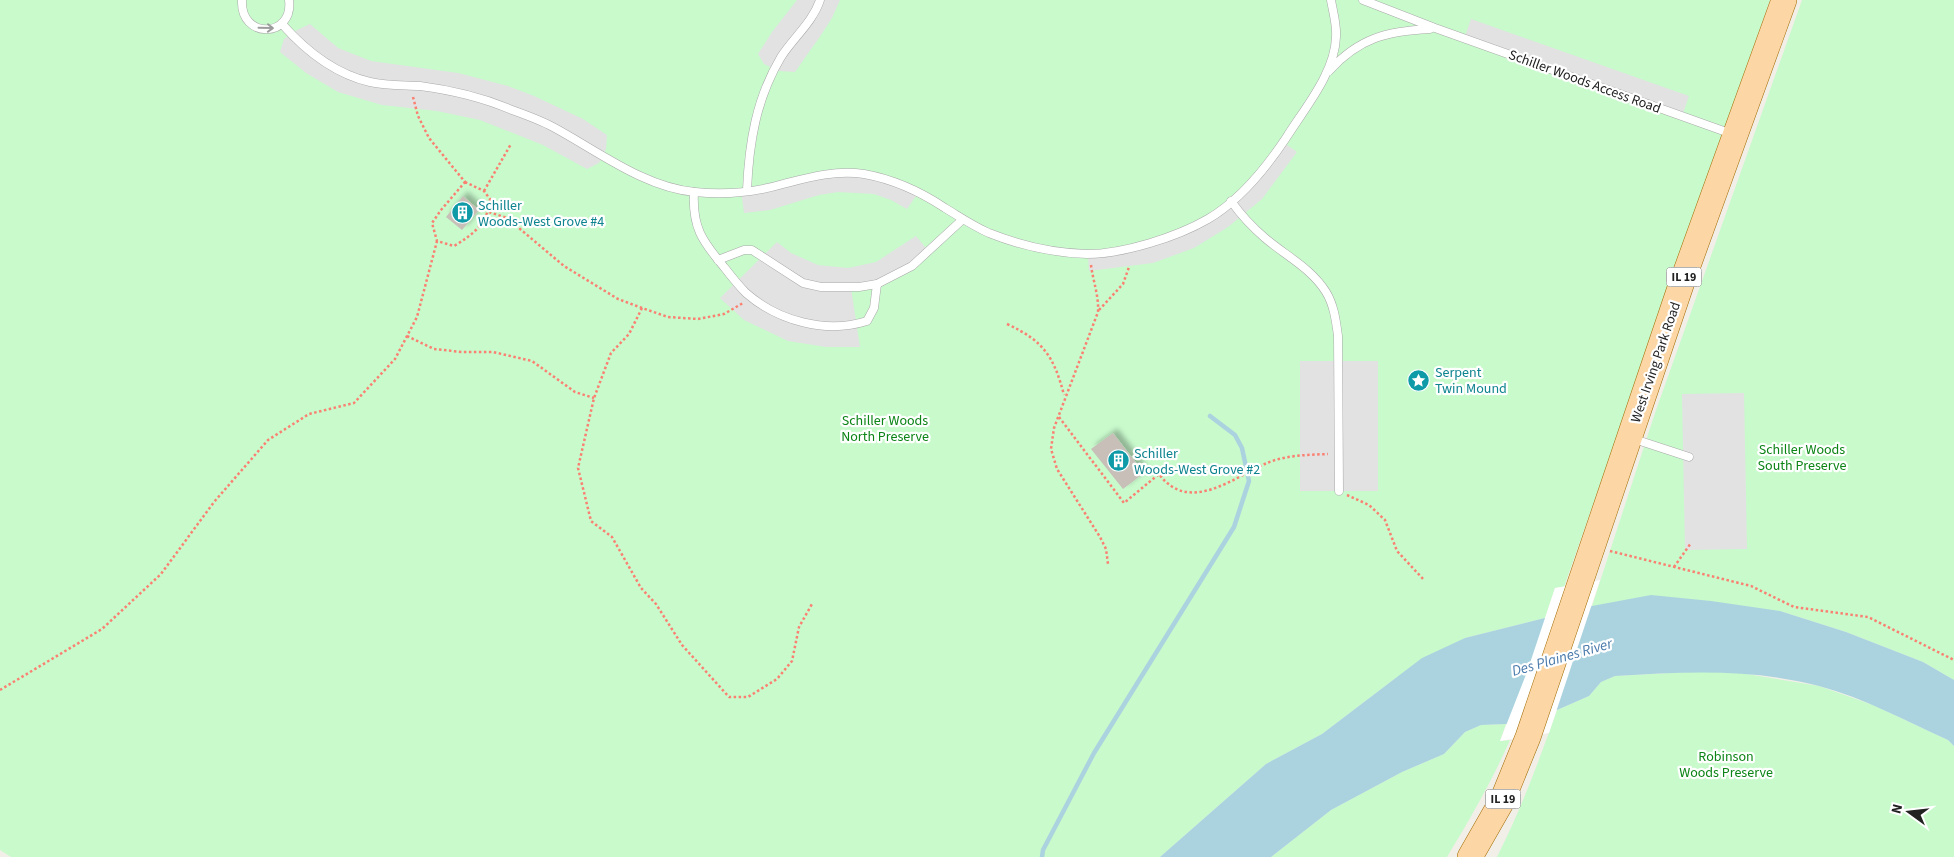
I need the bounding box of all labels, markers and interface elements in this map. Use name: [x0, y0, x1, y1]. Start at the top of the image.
one-way arrow: [257, 23, 273, 33]
street label: Schiller Woods Access Road: [1506, 45, 1664, 119]
place label: Schiller Woods-West Grove #4: [478, 196, 604, 232]
building icon: Schiller Woods-West Grove #4: [450, 201, 474, 225]
road number: IL 19: [1666, 268, 1702, 286]
street label: West Irving Park Road: [1626, 299, 1686, 425]
place label: Serpent Twin Mound: [1435, 363, 1507, 399]
place icon: Serpent Twin Mound: [1407, 368, 1431, 392]
park label: Schiller Woods North Preserve: [841, 411, 929, 447]
park label: Schiller Woods South Preserve: [1758, 440, 1846, 476]
place label: Schiller Woods-West Grove #2: [1134, 444, 1260, 480]
building icon: Schiller Woods-West Grove #2: [1106, 449, 1130, 473]
water label: Des Plaines River: [1509, 633, 1616, 682]
park label: Robinson Woods Preserve: [1679, 747, 1773, 783]
north arrow: [1884, 787, 1934, 837]
road number: IL 19: [1486, 790, 1520, 809]
text: N: [1887, 802, 1908, 816]

